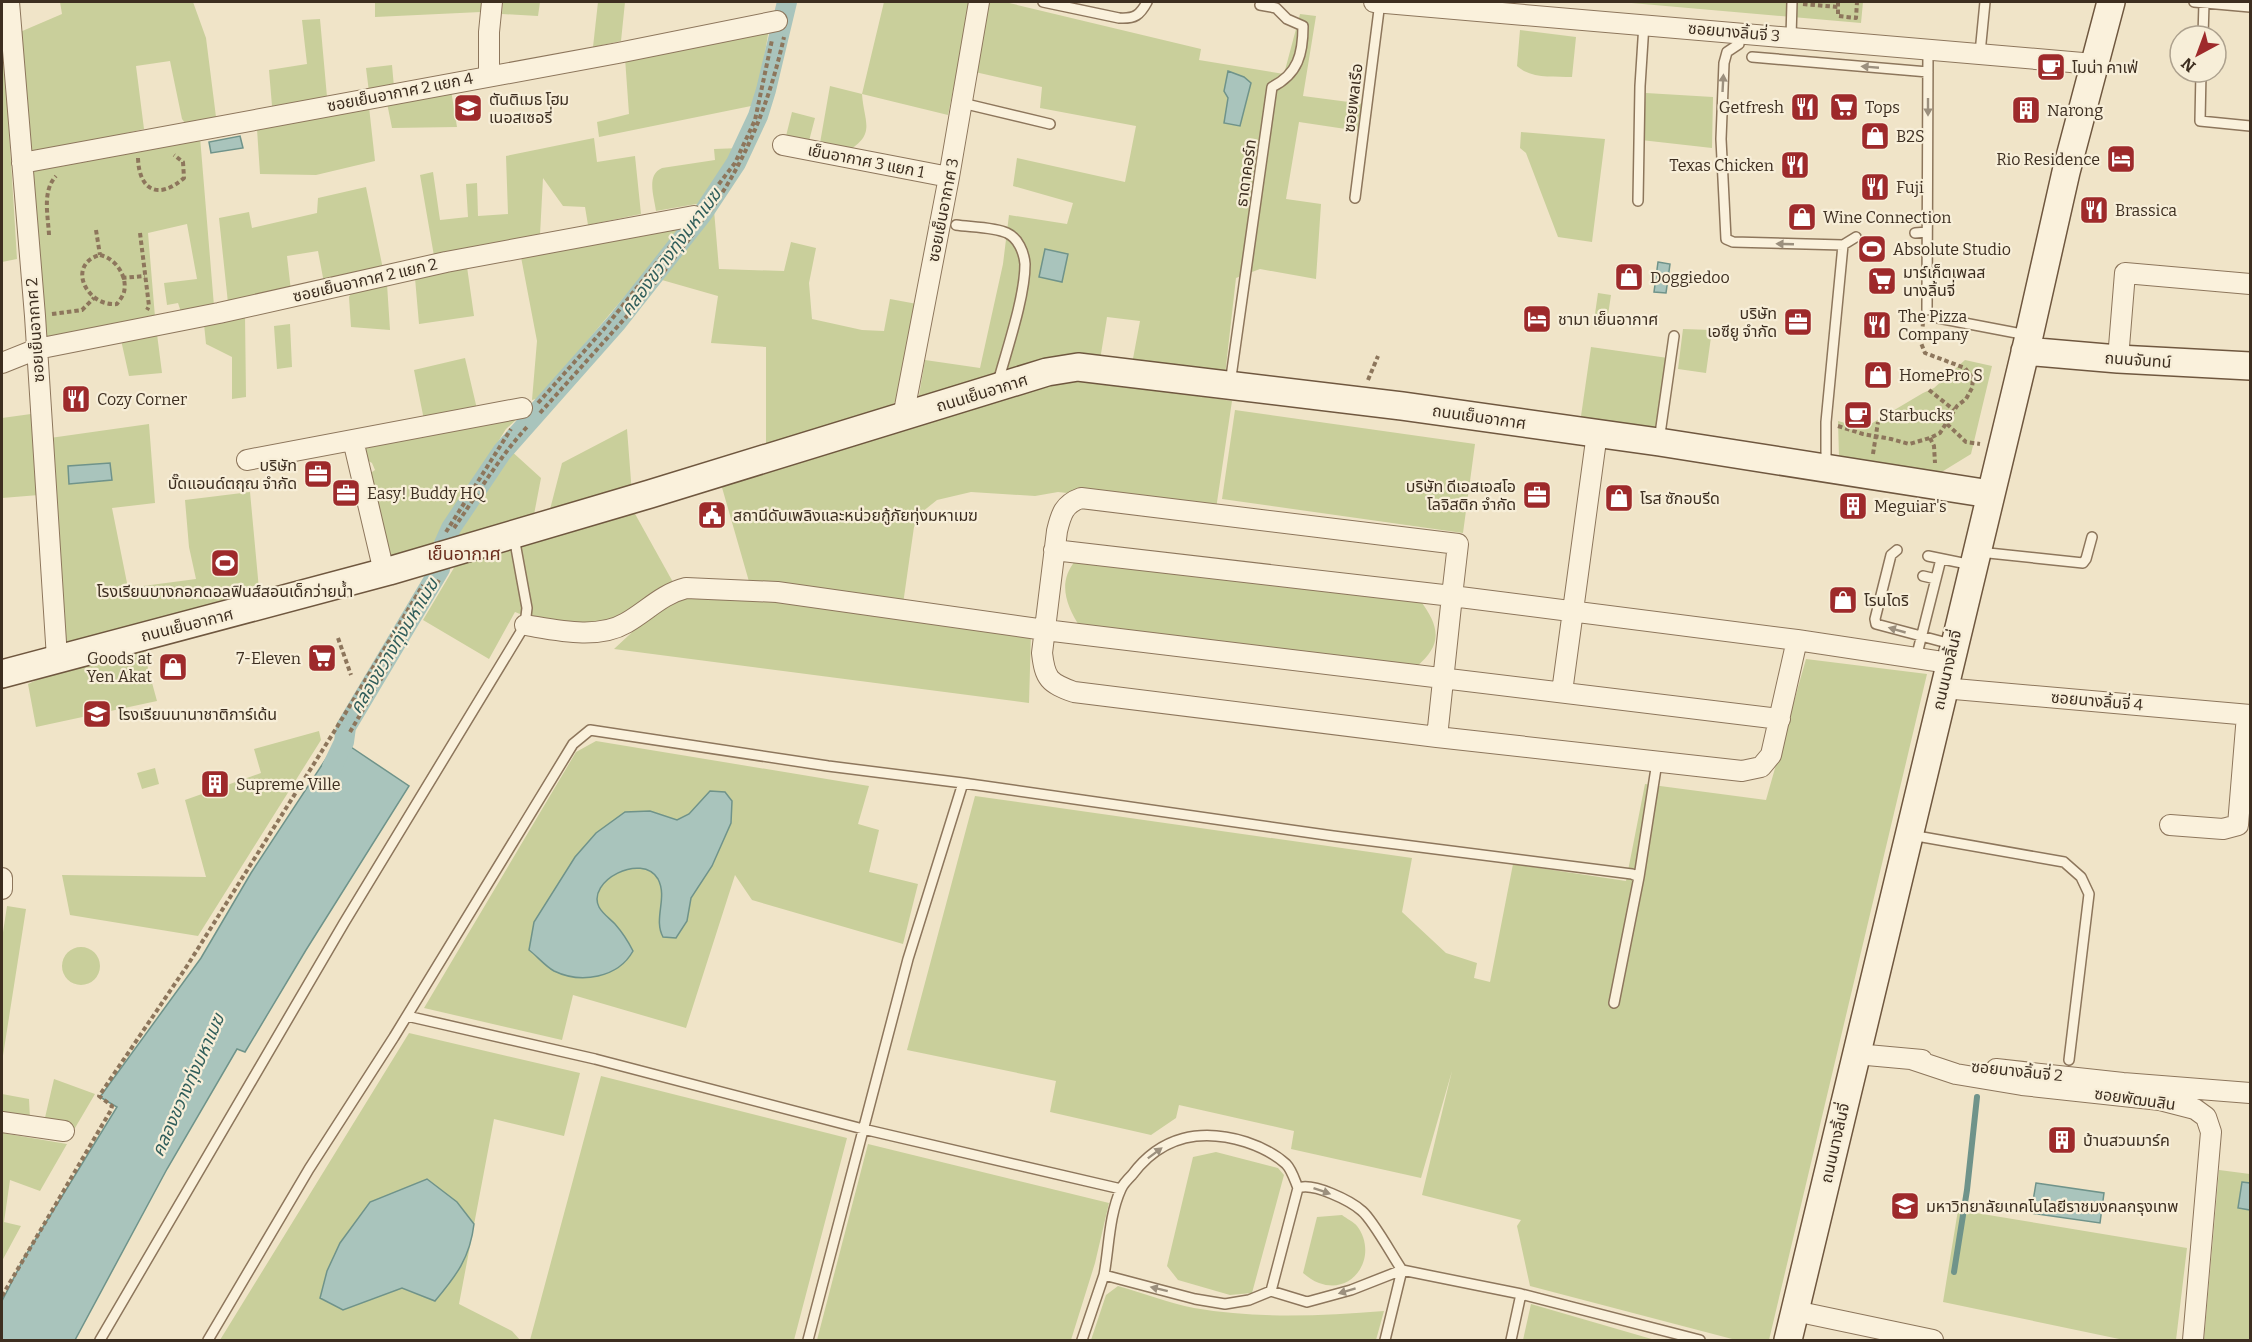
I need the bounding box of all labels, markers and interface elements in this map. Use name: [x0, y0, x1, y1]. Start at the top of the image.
street label: ซอยนางลิ้นจี่ 3: [1687, 17, 1781, 45]
north arrow: [2168, 24, 2228, 84]
cafe icon: โมน่า คาเฟ่: [2035, 51, 2067, 83]
text: N: [2178, 54, 2199, 76]
place label: โมน่า คาเฟ่: [2072, 58, 2138, 77]
street label: ซอยพลเรือ: [1339, 62, 1367, 134]
one-way arrow: [1860, 62, 1879, 72]
street label: ซอยเย็นอากาศ 2 แยก 4: [325, 68, 475, 115]
one-way arrow: [1719, 73, 1728, 92]
place label: ตันติเมธ โฮม เนอสเซอรี่: [489, 90, 569, 127]
restaurant icon: Getfresh: [1789, 91, 1821, 123]
supermarket icon: Tops: [1828, 91, 1860, 123]
school or university icon: ตันติเมธ โฮม เนอสเซอรี่: [452, 92, 484, 124]
building icon: Narong: [2010, 94, 2042, 126]
one-way arrow: [1923, 97, 1933, 116]
place label: Getfresh: [1719, 98, 1784, 117]
place label: Tops: [1865, 98, 1900, 117]
place label: Narong: [2047, 101, 2103, 120]
shop icon: B2S: [1859, 120, 1891, 152]
place label: B2S: [1896, 127, 1925, 146]
street label: ธาดาคอร์ท: [1232, 138, 1260, 208]
street label: เย็นอากาศ 3 แยก 1: [806, 140, 926, 182]
hotel icon: Rio Residence: [2105, 143, 2137, 175]
restaurant icon: Texas Chicken: [1779, 149, 1811, 181]
place label: Rio Residence: [1996, 150, 2100, 169]
place label: Texas Chicken: [1669, 156, 1774, 175]
street label: ซอยเย็นอากาศ 3: [924, 157, 962, 263]
restaurant icon: Fuji: [1859, 171, 1891, 203]
place label: Fuji: [1896, 178, 1924, 197]
water label: คลองขวางทุ่งมหาเมฆ: [616, 183, 727, 320]
restaurant icon: Brassica: [2078, 194, 2110, 226]
shop icon: Wine Connection: [1786, 201, 1818, 233]
place label: Brassica: [2115, 201, 2177, 220]
place label: Wine Connection: [1823, 208, 1952, 227]
sports icon: Absolute Studio: [1856, 233, 1888, 265]
one-way arrow: [1775, 239, 1794, 248]
place label: Absolute Studio: [1893, 240, 2011, 259]
street label: ซอยเย็นอากาศ 2 แยก 2: [291, 254, 439, 306]
shop icon: Doggiedoo: [1613, 261, 1645, 293]
place label: มาร์เก็ตเพลส นางลิ้นจี่: [1903, 263, 1985, 300]
supermarket icon: มาร์เก็ตเพลส นางลิ้นจี่: [1866, 265, 1898, 297]
place label: Doggiedoo: [1650, 268, 1730, 287]
street label: ซอยเย็นอากาศ 2: [22, 277, 48, 383]
hotel icon: ชามา เย็นอากาศ: [1521, 303, 1553, 335]
place label: บริษัท เอซียู จำกัด: [1707, 304, 1777, 341]
office icon: บริษัท เอซียู จำกัด: [1782, 306, 1814, 338]
place label: The Pizza Company: [1898, 307, 1969, 344]
restaurant icon: The Pizza Company: [1861, 309, 1893, 341]
place label: ชามา เย็นอากาศ: [1558, 310, 1658, 329]
street label: ถนนจันทน์: [2104, 348, 2172, 372]
shop icon: HomePro S: [1862, 359, 1894, 391]
place label: HomePro S: [1899, 366, 1983, 385]
street label: ถนนเย็นอากาศ: [934, 370, 1030, 416]
restaurant icon: Cozy Corner: [60, 383, 92, 415]
place label: Cozy Corner: [97, 390, 187, 409]
cafe icon: Starbucks: [1842, 399, 1874, 431]
street label: ถนนเย็นอากาศ: [1431, 401, 1527, 433]
place label: Starbucks: [1879, 406, 1953, 425]
place label: บริษัท บั๊ดแอนด์ตฤณ จำกัด: [168, 456, 297, 493]
office icon: บริษัท บั๊ดแอนด์ตฤณ จำกัด: [302, 458, 334, 490]
office icon: Easy! Buddy HQ: [330, 477, 362, 509]
place label: บริษัท ดีเอสเอสโอ โลจิสติก จำกัด: [1406, 477, 1516, 514]
office icon: บริษัท ดีเอสเอสโอ โลจิสติก จำกัด: [1521, 479, 1553, 511]
shop icon: โรส ซักอบรีด: [1603, 482, 1635, 514]
place label: Easy! Buddy HQ: [367, 484, 486, 503]
place label: โรส ซักอบรีด: [1640, 489, 1720, 508]
building icon: Meguiar's: [1837, 490, 1869, 522]
place label: Meguiar's: [1874, 497, 1947, 516]
public building icon: สถานีดับเพลิงและหน่วยกู้ภัยทุ่งมหาเมฆ: [696, 499, 728, 531]
place label: สถานีดับเพลิงและหน่วยกู้ภัยทุ่งมหาเมฆ: [733, 506, 978, 525]
district label: เย็นอากาศ: [427, 543, 501, 565]
sports icon: โรงเรียนบางกอกดอลฟินส์สอนเด็กว่ายน้ำ: [209, 547, 241, 579]
water label: คลองขวางทุ่งมหาเมฆ: [345, 573, 444, 718]
place label: โรงเรียนบางกอกดอลฟินส์สอนเด็กว่ายน้ำ: [97, 580, 353, 601]
shop icon: โรนโดริ: [1827, 584, 1859, 616]
place label: โรนโดริ: [1864, 591, 1909, 610]
street label: ถนนเย็นอากาศ: [139, 604, 235, 646]
one-way arrow: [1888, 625, 1906, 634]
street label: ถนนนางลิ้นจี่: [1927, 628, 1965, 712]
supermarket icon: 7-Eleven: [306, 642, 338, 674]
place label: Goods at Yen Akat: [87, 649, 152, 686]
place label: 7-Eleven: [236, 649, 301, 668]
shop icon: Goods at Yen Akat: [157, 651, 189, 683]
street label: ซอยนางลิ้นจี่ 4: [2050, 686, 2145, 715]
school or university icon: โรงเรียนนานาชาติการ์เด้น: [81, 698, 113, 730]
place label: โรงเรียนนานาชาติการ์เด้น: [118, 705, 277, 724]
building icon: Supreme Ville: [199, 768, 231, 800]
place label: Supreme Ville: [236, 775, 341, 794]
water label: คลองขวางทุ่งมหาเมฆ: [147, 1009, 230, 1160]
street label: ซอยนางลิ้นจี่ 2: [1970, 1055, 2064, 1085]
street label: ซอยพัฒนสิน: [2093, 1084, 2177, 1114]
street label: ถนนนางลิ้นจี่: [1815, 1101, 1853, 1185]
building icon: บ้านสวนมาร์ค: [2046, 1124, 2078, 1156]
place label: บ้านสวนมาร์ค: [2083, 1131, 2170, 1150]
one-way arrow: [1147, 1146, 1163, 1159]
one-way arrow: [1313, 1186, 1331, 1196]
school or university icon: มหาวิทยาลัยเทคโนโลยีราชมงคลกรุงเทพ: [1889, 1190, 1921, 1222]
place label: มหาวิทยาลัยเทคโนโลยีราชมงคลกรุงเทพ: [1926, 1197, 2178, 1216]
one-way arrow: [1150, 1283, 1168, 1293]
one-way arrow: [1338, 1287, 1356, 1296]

